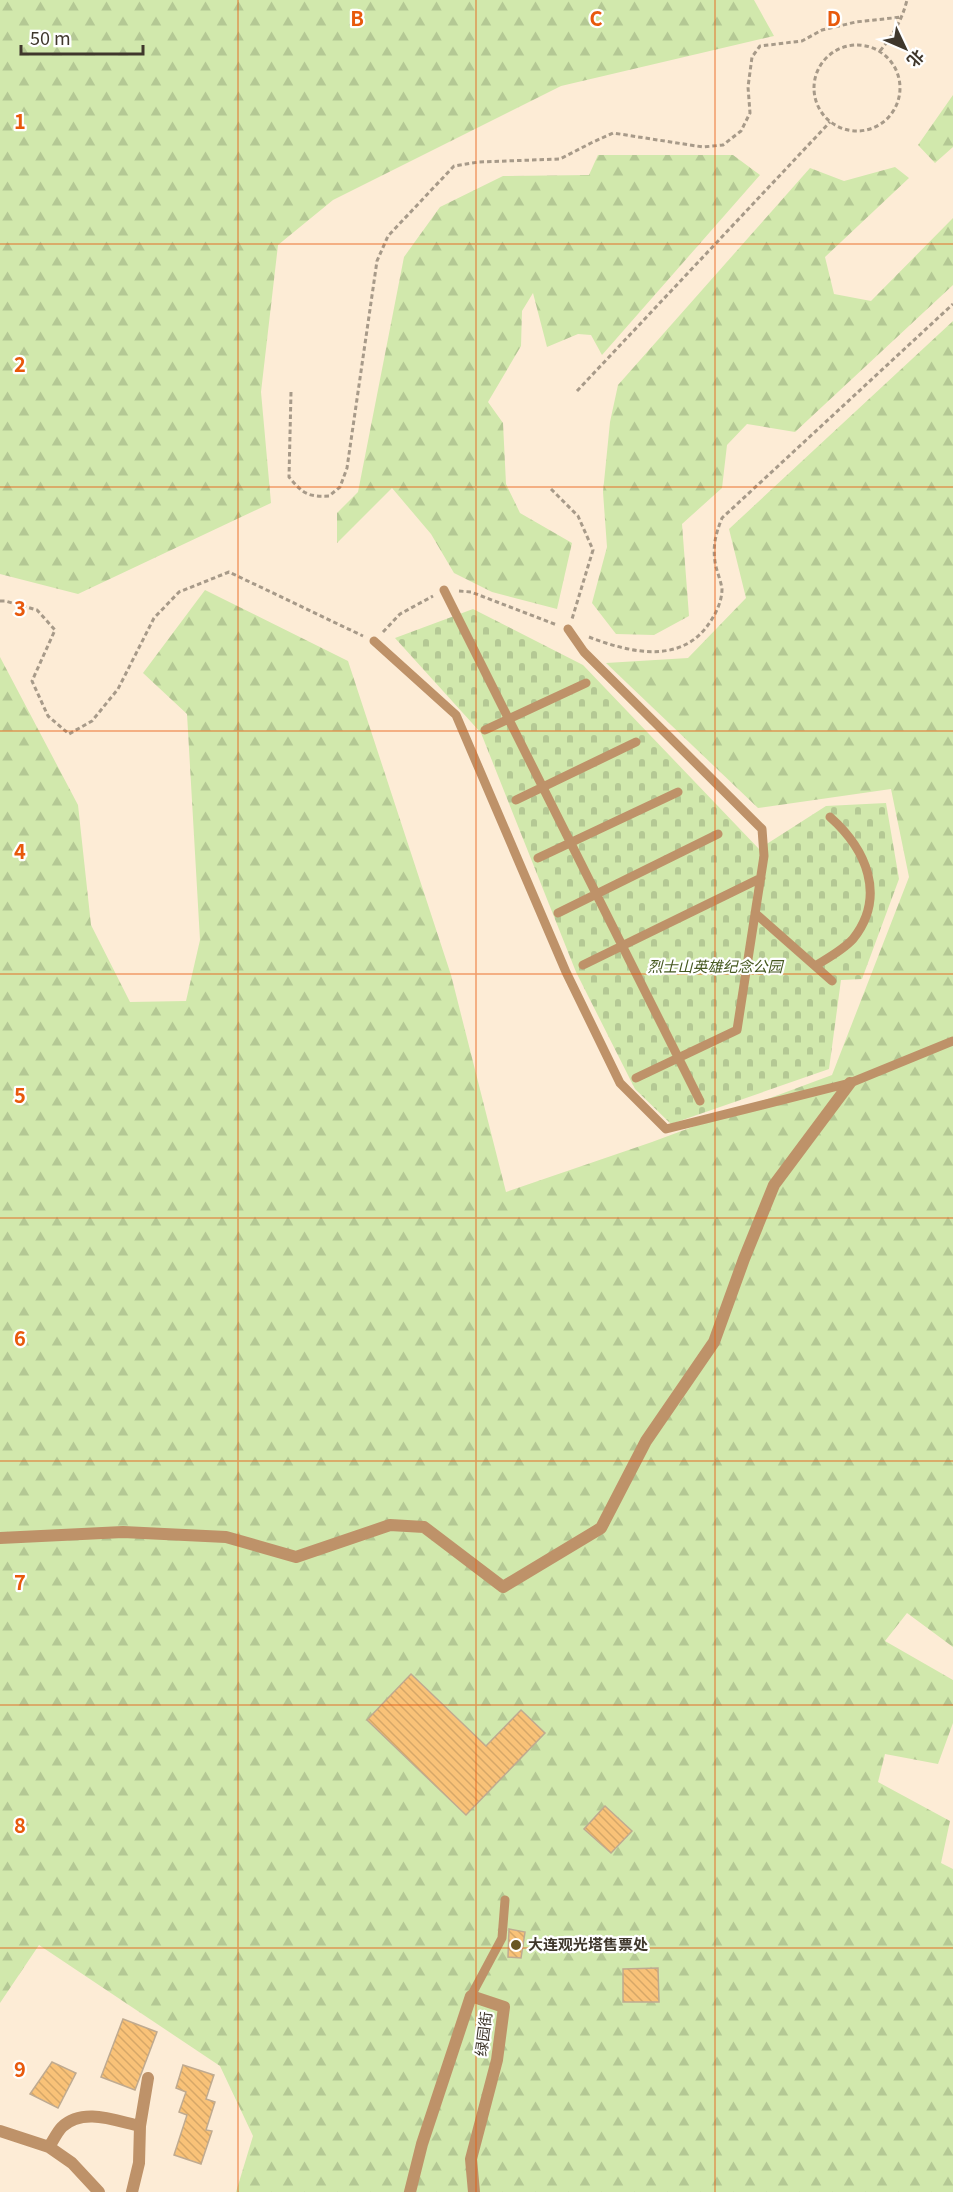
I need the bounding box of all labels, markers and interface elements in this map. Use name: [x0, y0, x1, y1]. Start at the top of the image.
text: B: [350, 3, 364, 32]
text: C: [589, 3, 603, 32]
text: D: [827, 3, 841, 32]
scale bar: [21, 18, 142, 56]
north arrow: [875, 18, 935, 78]
text: 50 m: [30, 24, 71, 50]
text: 北: [902, 45, 931, 73]
text: 1: [14, 106, 26, 135]
text: 2: [14, 349, 26, 378]
text: 3: [14, 593, 26, 622]
text: 4: [14, 836, 26, 865]
park label: 烈士山英雄纪念公园: [647, 955, 784, 976]
text: 5: [14, 1080, 26, 1109]
text: 6: [14, 1323, 26, 1352]
text: 7: [14, 1567, 26, 1596]
text: 8: [14, 1810, 26, 1839]
place label: 大连观光塔售票处: [528, 1933, 648, 1954]
marker: 大连观光塔售票处: [509, 1938, 523, 1952]
street label: 绿园街: [469, 2010, 496, 2057]
text: 9: [14, 2054, 26, 2083]

